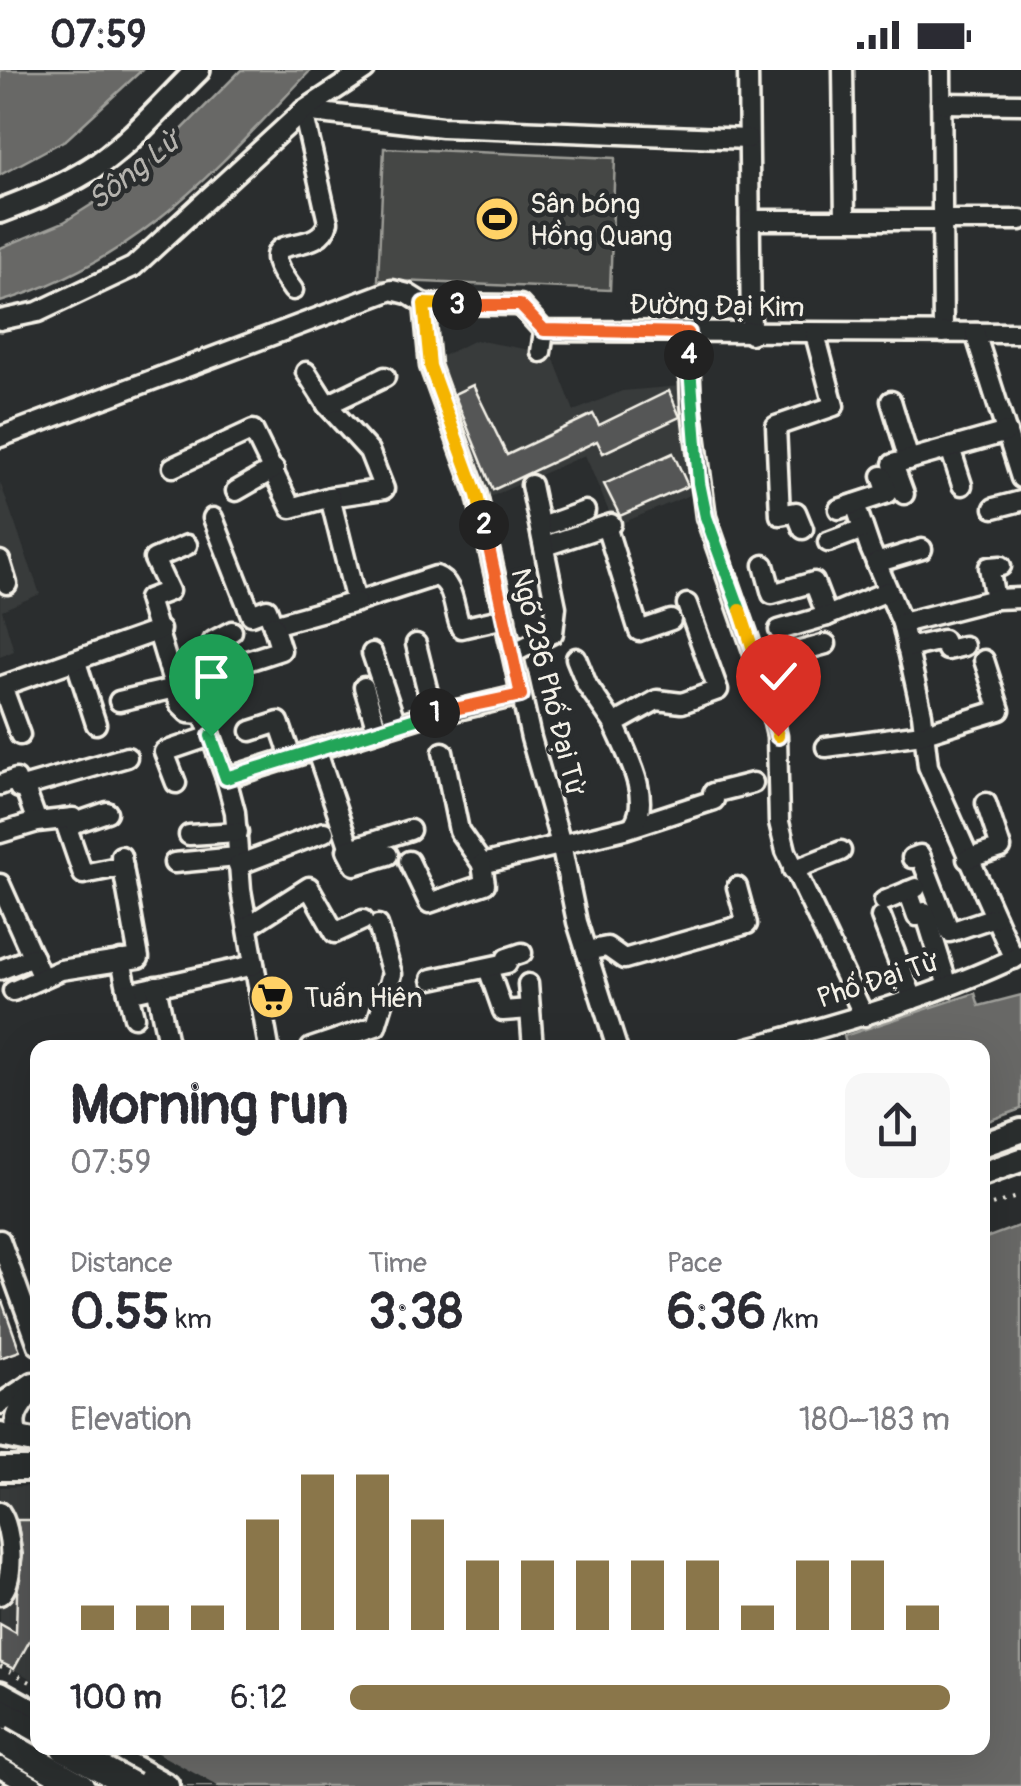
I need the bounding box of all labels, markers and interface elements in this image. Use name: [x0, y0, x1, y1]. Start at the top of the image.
text: 07:59: [50, 11, 146, 59]
water label: Sông Lừ: [80, 120, 191, 218]
place label: Sân bóng Hồng Quang: [530, 187, 672, 254]
sports icon: Sân bóng Hồng Quang: [474, 196, 520, 242]
pin: 3: [432, 280, 482, 330]
text: 3: [449, 287, 465, 322]
street label: Đường Đại Kim: [629, 287, 805, 326]
pin: 4: [664, 330, 714, 380]
text: 4: [681, 337, 697, 372]
pin: 2: [459, 500, 509, 550]
text: 2: [476, 507, 492, 542]
street label: Ngõ 236 Phố Đại Từ: [502, 565, 593, 800]
pin: [169, 634, 254, 737]
pin: [736, 634, 821, 737]
icon: arrive: [184, 649, 239, 704]
icon: check: [751, 649, 806, 704]
pin: 1: [410, 688, 460, 738]
text: 1: [430, 695, 440, 730]
street label: Phố Đại Từ: [813, 944, 944, 1017]
supermarket icon: Tuấn Hiên: [249, 974, 295, 1020]
place label: Tuấn Hiên: [304, 981, 423, 1016]
text: Morning run: [70, 1071, 348, 1140]
button: share: [845, 1073, 950, 1178]
text: 07:59: [70, 1143, 151, 1183]
text: Distance: [70, 1246, 172, 1281]
text: Time: [368, 1246, 427, 1281]
text: Pace: [667, 1246, 722, 1281]
text: 0.55: [70, 1281, 169, 1344]
text: 3:38: [368, 1281, 463, 1344]
text: 6:36: [667, 1281, 766, 1344]
text: km: [169, 1302, 212, 1337]
text: /km: [766, 1302, 819, 1337]
text: Elevation: [70, 1400, 192, 1440]
text: 180–183 m: [799, 1400, 950, 1440]
text: 100 m: [70, 1678, 162, 1718]
text: 6:12: [230, 1678, 288, 1718]

